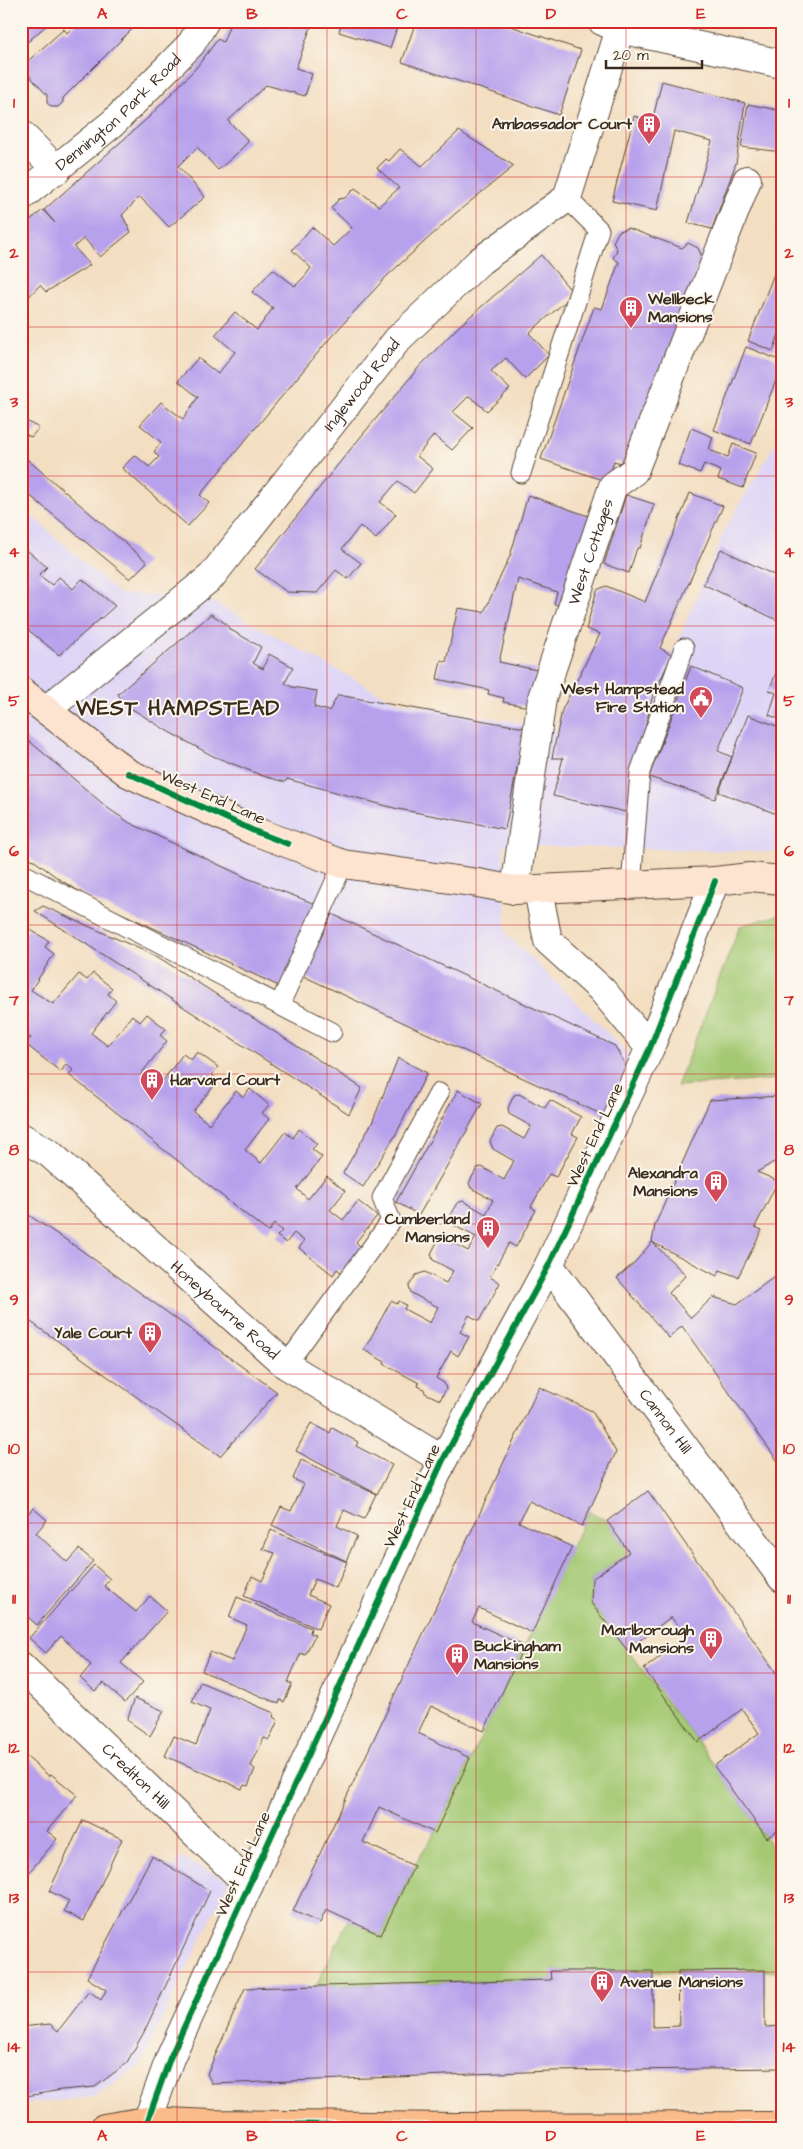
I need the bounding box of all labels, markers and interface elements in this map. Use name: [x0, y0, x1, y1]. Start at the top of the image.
text: A: [97, 3, 108, 25]
text: B: [246, 3, 258, 25]
text: C: [396, 3, 408, 25]
text: D: [546, 3, 557, 25]
text: E: [696, 3, 706, 25]
scale bar: [606, 38, 702, 70]
text: 20 m: [613, 45, 649, 66]
street label: Dennington Park Road: [51, 49, 186, 176]
text: 1: [13, 92, 16, 114]
text: 1: [788, 92, 791, 114]
building icon: Ambassador Court: [636, 111, 662, 145]
place label: Ambassador Court: [492, 113, 633, 135]
text: 2: [8, 242, 19, 264]
text: 2: [783, 242, 794, 264]
place label: Wellbeck Mansions: [647, 288, 715, 328]
building icon: Wellbeck Mansions: [618, 295, 644, 329]
street label: Inglewood Road: [319, 334, 405, 436]
text: 3: [9, 391, 19, 413]
text: 3: [784, 391, 794, 413]
street label: West Cottages: [563, 496, 619, 608]
text: 4: [9, 541, 20, 563]
text: 4: [784, 541, 795, 563]
place label: West Hampstead Fire Station: [560, 678, 685, 718]
public building icon: West Hampstead Fire Station: [688, 685, 714, 719]
text: 5: [8, 690, 20, 712]
text: 5: [783, 690, 795, 712]
district label: WEST HAMPSTEAD: [75, 694, 280, 723]
street label: West End Lane: [157, 764, 269, 830]
text: 6: [9, 840, 19, 862]
text: 6: [784, 840, 794, 862]
text: 7: [8, 989, 19, 1011]
text: 7: [783, 989, 794, 1011]
building icon: Harvard Court: [139, 1067, 165, 1101]
place label: Harvard Court: [170, 1069, 281, 1091]
street label: West End Lane: [561, 1079, 629, 1191]
text: 8: [9, 1139, 20, 1161]
text: 8: [784, 1139, 795, 1161]
place label: Alexandra Mansions: [628, 1162, 699, 1202]
building icon: Alexandra Mansions: [703, 1169, 729, 1203]
place label: Cumberland Mansions: [385, 1208, 471, 1248]
building icon: Cumberland Mansions: [475, 1215, 501, 1249]
street label: Honeybourne Road: [166, 1256, 284, 1365]
text: 9: [9, 1289, 19, 1311]
text: 9: [784, 1289, 794, 1311]
building icon: Yale Court: [137, 1320, 163, 1354]
place label: Yale Court: [54, 1322, 133, 1344]
street label: Cannon Hill: [634, 1384, 697, 1458]
text: 10: [8, 1438, 20, 1460]
text: 10: [783, 1438, 795, 1460]
street label: West End Lane: [378, 1440, 446, 1552]
text: 11: [12, 1588, 17, 1610]
text: 11: [787, 1588, 792, 1610]
place label: Marlborough Mansions: [601, 1619, 695, 1659]
building icon: Marlborough Mansions: [698, 1626, 724, 1660]
place label: Buckingham Mansions: [474, 1635, 561, 1675]
building icon: Buckingham Mansions: [444, 1642, 470, 1676]
text: 12: [8, 1737, 20, 1759]
text: 12: [783, 1737, 795, 1759]
street label: Crediton Hill: [97, 1738, 174, 1814]
street label: West End Lane: [210, 1808, 276, 1920]
text: 13: [9, 1887, 20, 1909]
text: 13: [784, 1887, 795, 1909]
building icon: Avenue Mansions: [589, 1969, 615, 2003]
place label: Avenue Mansions: [620, 1971, 743, 1993]
text: 14: [8, 2036, 21, 2058]
text: 14: [783, 2036, 796, 2058]
text: A: [97, 2125, 108, 2147]
text: B: [246, 2125, 258, 2147]
text: C: [396, 2125, 408, 2147]
text: D: [546, 2125, 557, 2147]
text: E: [696, 2125, 706, 2147]

